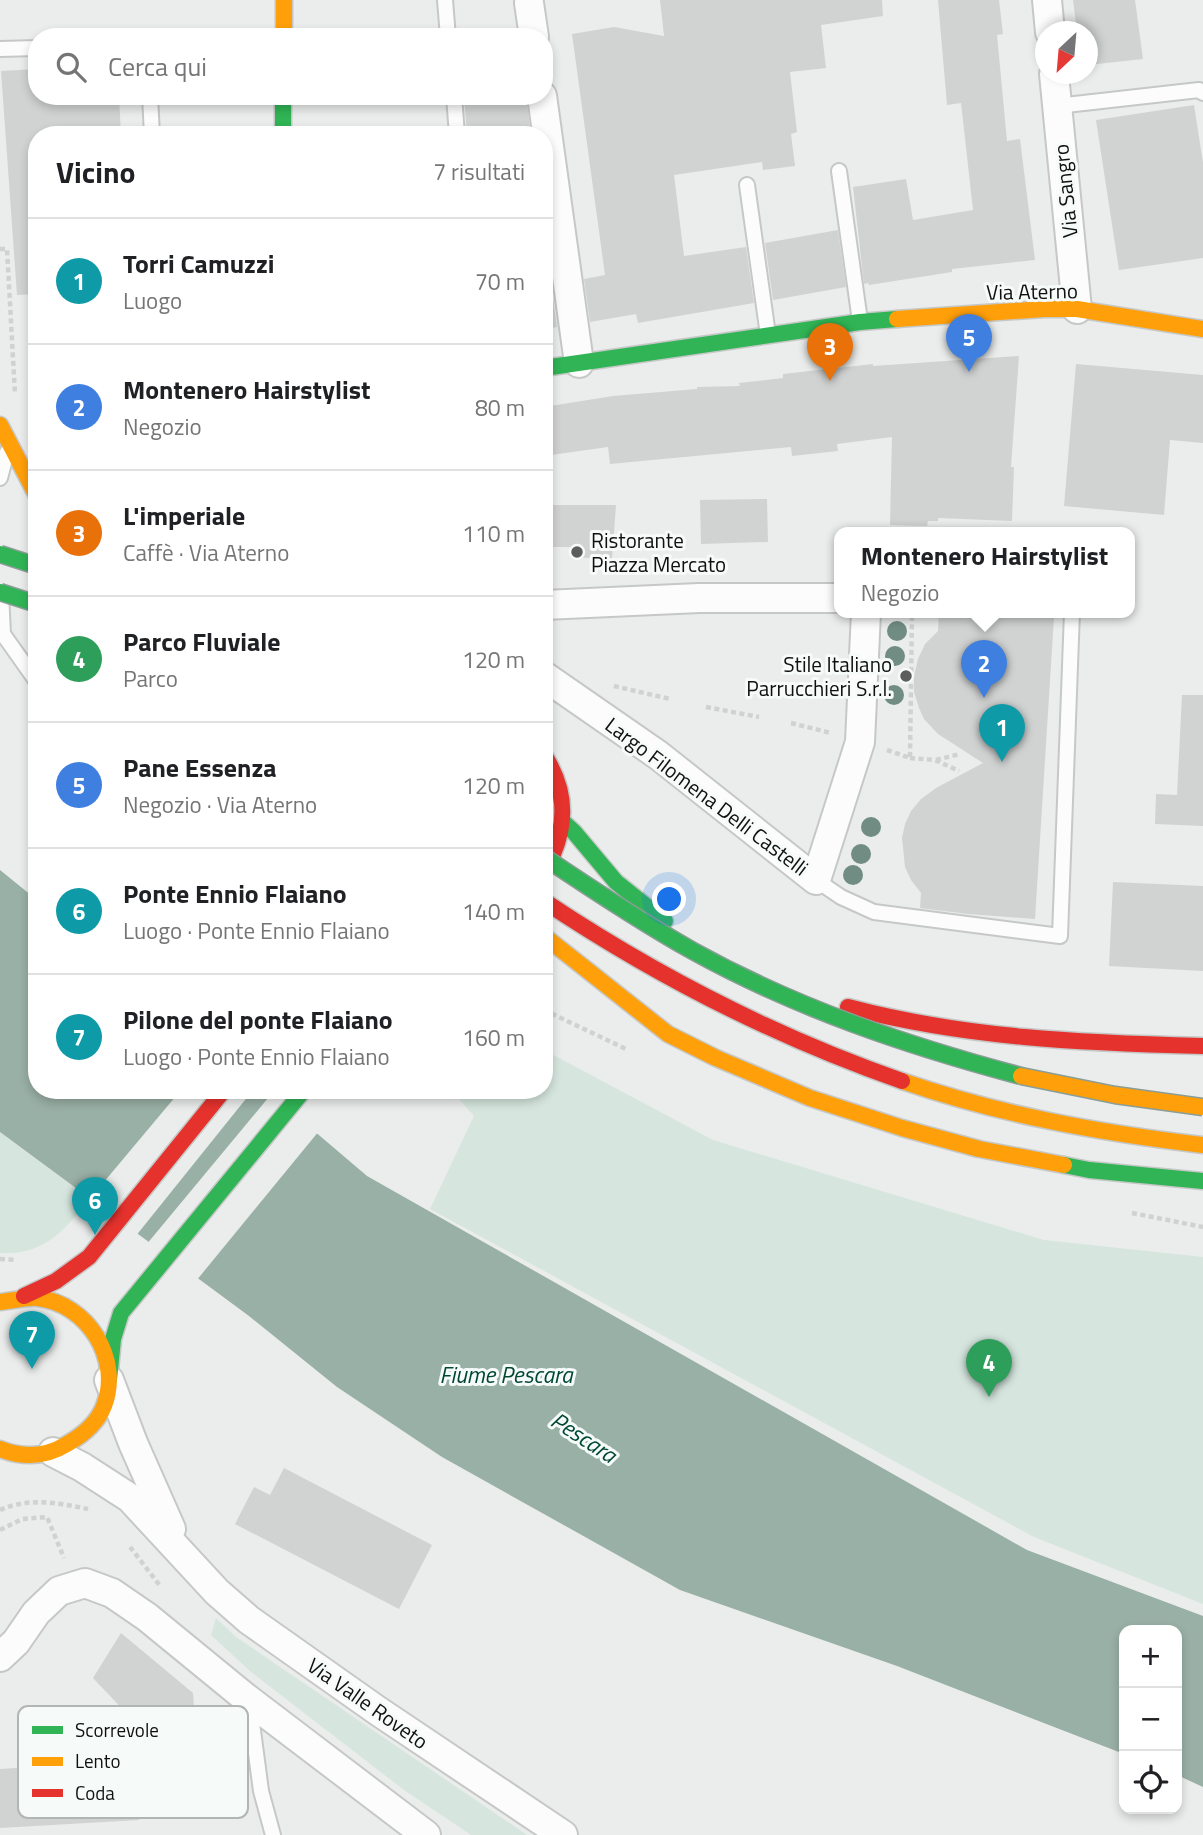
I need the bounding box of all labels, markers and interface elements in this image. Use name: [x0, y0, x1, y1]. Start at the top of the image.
north arrow: [1035, 21, 1098, 84]
search box: [28, 28, 553, 105]
text: Cerca qui: [108, 47, 207, 86]
icon: search: [52, 48, 90, 86]
street label: Via Sangro: [1044, 143, 1086, 239]
text: Vicino: [56, 149, 136, 195]
text: 7 risultati: [433, 154, 525, 189]
text: Torri Camuzzi: [123, 244, 274, 283]
text: 1: [73, 264, 85, 299]
text: 70 m: [475, 264, 525, 299]
street label: Via Aterno: [986, 274, 1078, 308]
text: Luogo: [123, 283, 182, 318]
pin: 5: [946, 314, 992, 372]
pin: 3: [807, 323, 853, 381]
text: Montenero Hairstylist: [123, 370, 370, 409]
text: 2: [73, 390, 85, 425]
text: 80 m: [475, 390, 525, 425]
text: Negozio: [123, 409, 202, 444]
text: L'imperiale: [123, 496, 245, 535]
text: 3: [73, 516, 85, 551]
text: 110 m: [462, 516, 525, 551]
place label: Ristorante Piazza Mercato: [591, 524, 726, 580]
popup: [834, 527, 1135, 618]
text: Caffè · Via Aterno: [123, 535, 289, 570]
text: Montenero Hairstylist: [861, 536, 1108, 575]
marker: Ristorante Piazza Mercato: [569, 544, 585, 560]
text: Negozio: [861, 575, 939, 610]
text: Parco Fluviale: [123, 622, 281, 661]
pin: 2: [961, 640, 1007, 698]
text: 4: [73, 642, 85, 677]
text: 120 m: [462, 642, 525, 677]
place label: Stile Italiano Parrucchieri S.r.l.: [746, 648, 892, 704]
text: Parco: [123, 661, 178, 696]
marker: Stile Italiano Parrucchieri S.r.l.: [898, 668, 914, 684]
pin: 1: [979, 704, 1025, 762]
street label: Largo Filomena Delli Castelli: [599, 709, 815, 883]
text: Pane Essenza: [123, 748, 277, 787]
text: 5: [73, 768, 85, 803]
text: 120 m: [462, 768, 525, 803]
text: Negozio · Via Aterno: [123, 787, 317, 822]
text: Ponte Ennio Flaiano: [123, 874, 347, 913]
your location: [652, 882, 686, 916]
text: 6: [73, 894, 85, 929]
text: 140 m: [462, 894, 525, 929]
text: Luogo · Ponte Ennio Flaiano: [123, 913, 390, 948]
text: Pilone del ponte Flaiano: [123, 1000, 393, 1039]
text: 7: [73, 1020, 85, 1055]
text: 160 m: [462, 1020, 525, 1055]
text: Luogo · Ponte Ennio Flaiano: [123, 1039, 390, 1074]
pin: 6: [72, 1177, 118, 1235]
pin: 7: [9, 1311, 55, 1369]
pin: 4: [966, 1339, 1012, 1397]
water label: Fiume Pescara: [440, 1357, 574, 1392]
water label: Pescara: [544, 1403, 625, 1472]
map controls: [1119, 1625, 1182, 1814]
button: +: [1119, 1625, 1182, 1688]
street label: Via Valle Roveto: [301, 1649, 435, 1757]
button: −: [1119, 1688, 1182, 1751]
legend: [18, 1706, 248, 1818]
text: Scorrevole: [75, 1715, 159, 1744]
text: Lento: [75, 1746, 120, 1775]
button: locate: [1119, 1751, 1182, 1814]
text: Coda: [75, 1778, 115, 1807]

